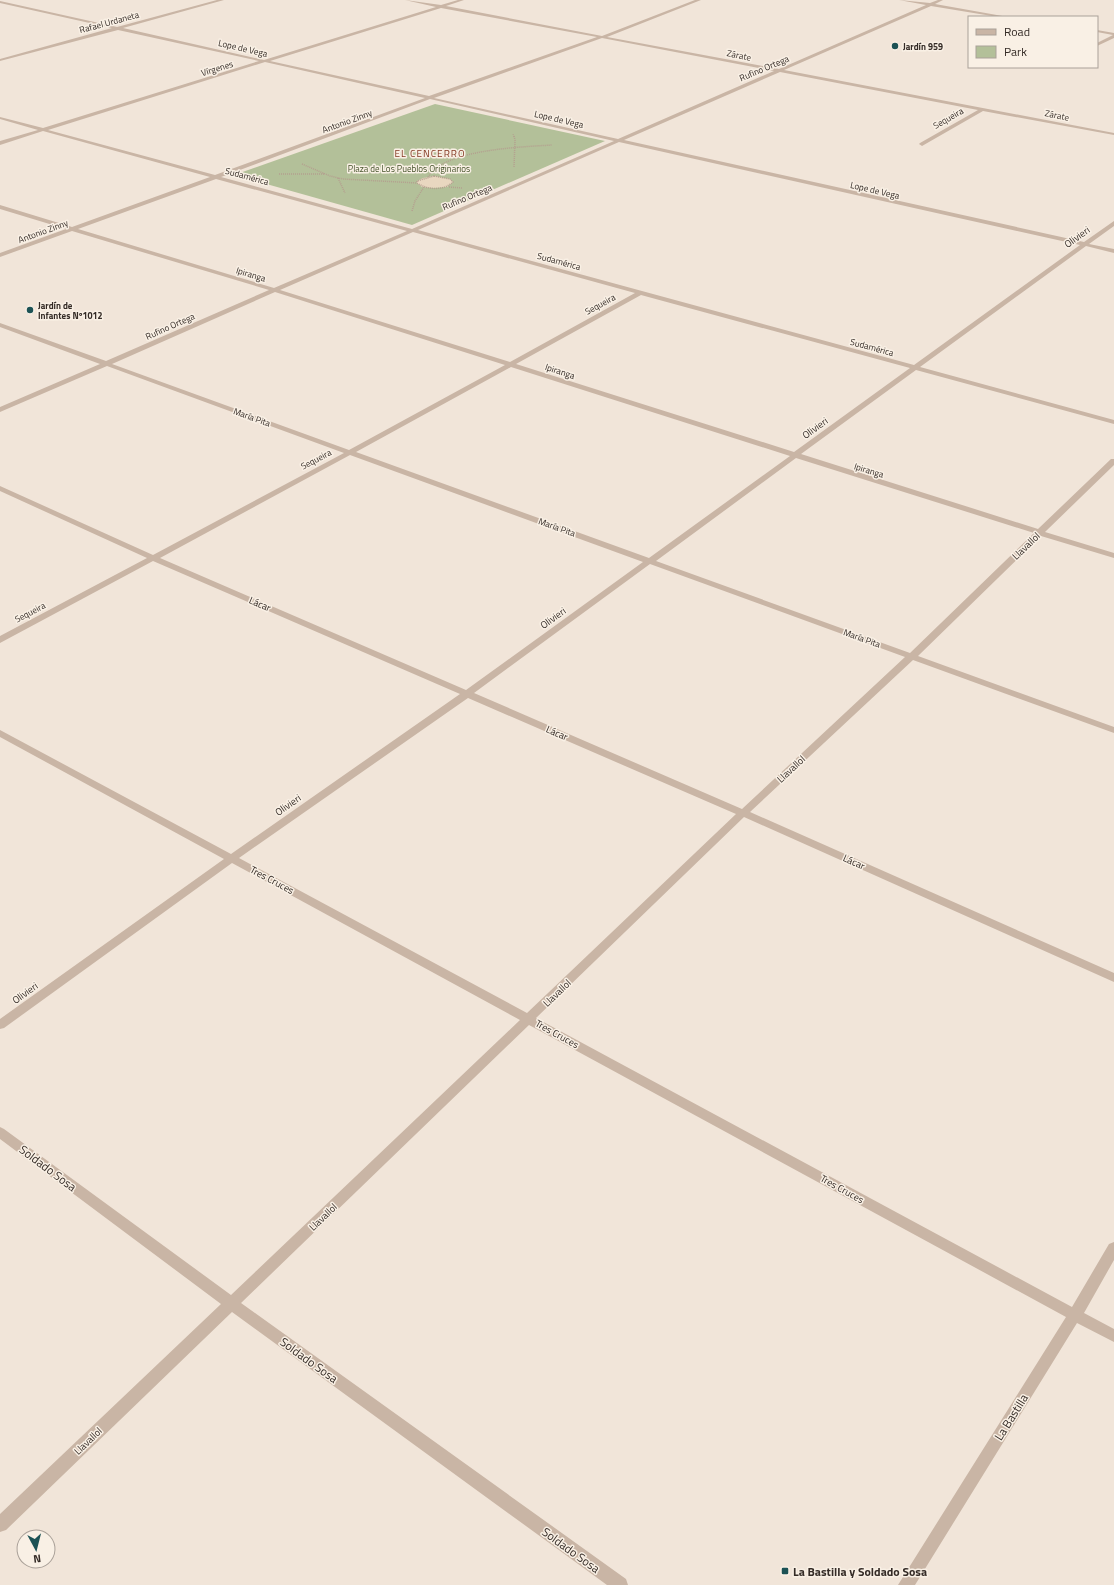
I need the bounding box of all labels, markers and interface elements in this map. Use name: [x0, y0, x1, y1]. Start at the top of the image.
street label: Rafael Urdaneta: [78, 8, 141, 36]
legend: [968, 16, 1098, 68]
text: Road: [1004, 22, 1030, 41]
street label: Lope de Vega: [217, 36, 269, 60]
place label: Jardín 959: [903, 40, 943, 53]
marker: Jardín 959: [890, 41, 900, 51]
text: Park: [1004, 42, 1027, 61]
street label: Zárate: [726, 46, 753, 64]
street label: Rufino Ortega: [737, 52, 791, 84]
street label: Vírgenes: [199, 57, 235, 79]
street label: Sequeira: [930, 104, 966, 132]
street label: Antonio Zinny: [320, 106, 374, 136]
street label: Zárate: [1044, 106, 1071, 124]
street label: Lope de Vega: [533, 107, 585, 131]
district label: EL CENCERRO: [394, 146, 466, 161]
park label: Plaza de Los Pueblos Originarios: [348, 162, 470, 175]
street label: Sudamérica: [224, 164, 271, 188]
street label: Lope de Vega: [849, 178, 901, 202]
street label: Rufino Ortega: [440, 181, 494, 213]
street label: Antonio Zinny: [16, 216, 70, 246]
street label: Olivieri: [1061, 222, 1093, 252]
street label: Sudamérica: [536, 249, 583, 273]
street label: Ipiranga: [235, 263, 268, 285]
street label: Sequeira: [582, 290, 618, 318]
place label: Jardín de Infantes Nº1012: [38, 299, 103, 322]
marker: Jardín de Infantes Nº1012: [25, 305, 35, 315]
street label: Rufino Ortega: [143, 309, 197, 343]
street label: Sudamérica: [849, 335, 896, 359]
street label: Ipiranga: [543, 360, 577, 382]
street label: María Pita: [232, 404, 273, 430]
street label: Olivieri: [799, 413, 831, 443]
street label: Sequeira: [298, 445, 334, 473]
street label: Ipiranga: [853, 459, 886, 481]
street label: María Pita: [537, 514, 578, 540]
street label: Llavallol: [1009, 529, 1043, 563]
street label: Lácar: [247, 593, 274, 616]
street label: Sequeira: [12, 598, 48, 626]
street label: Olivieri: [537, 603, 569, 633]
street label: María Pita: [842, 625, 883, 651]
street label: Lácar: [544, 722, 571, 745]
street label: Llavallol: [773, 752, 809, 786]
street label: Olivieri: [272, 791, 304, 819]
street label: Lácar: [841, 851, 868, 874]
street label: Tres Cruces: [247, 862, 297, 898]
street label: Llavallol: [540, 976, 574, 1010]
street label: Olivieri: [9, 978, 41, 1008]
street label: Tres Cruces: [532, 1016, 582, 1052]
street label: Soldado Sosa: [15, 1140, 81, 1196]
street label: Tres Cruces: [817, 1171, 867, 1207]
street label: Llavallol: [306, 1200, 340, 1234]
street label: Soldado Sosa: [276, 1332, 342, 1388]
street label: La Bastilla: [989, 1390, 1033, 1444]
street label: Llavallol: [71, 1424, 105, 1458]
street label: Soldado Sosa: [538, 1522, 604, 1578]
north arrow: [16, 1529, 56, 1569]
text: N: [32, 1551, 42, 1567]
place label: La Bastilla y Soldado Sosa: [793, 1562, 927, 1581]
marker: La Bastilla y Soldado Sosa: [780, 1566, 790, 1576]

